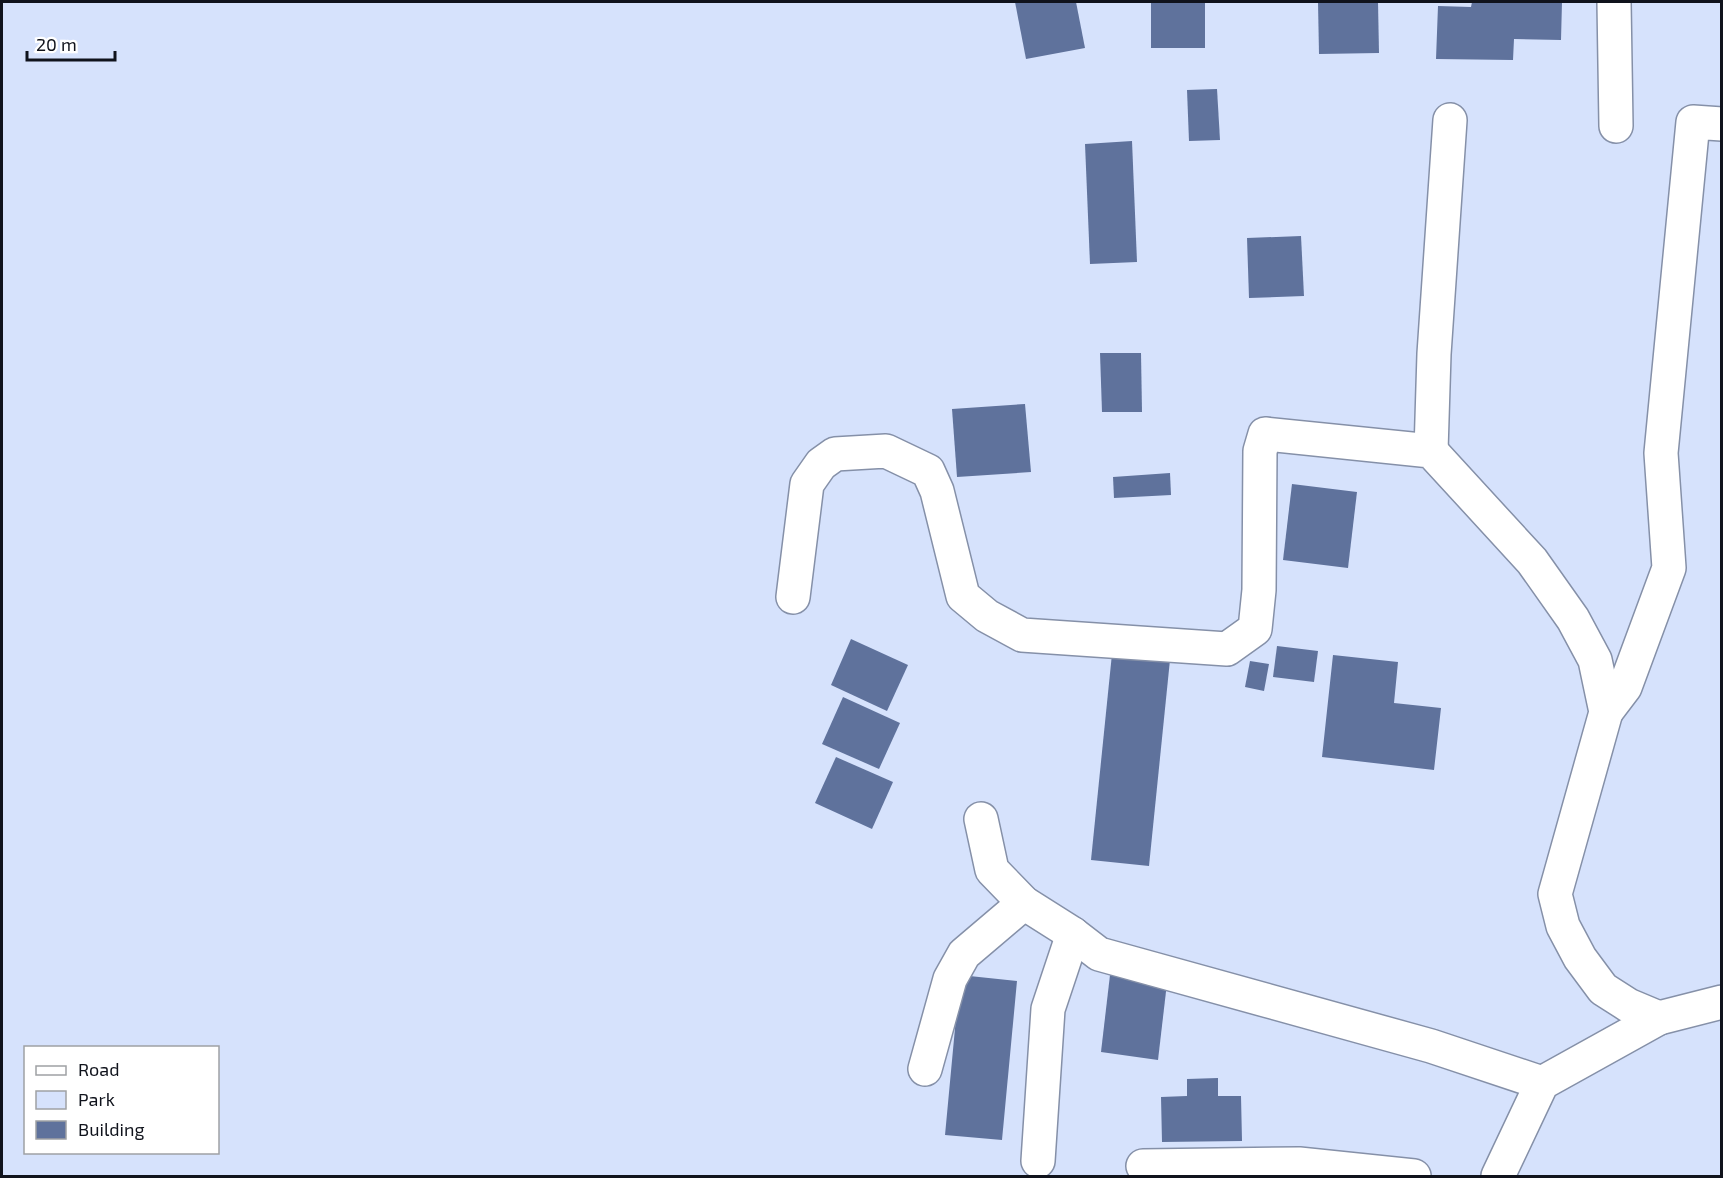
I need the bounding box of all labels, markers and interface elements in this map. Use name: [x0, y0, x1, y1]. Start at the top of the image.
scale bar: [27, 24, 116, 62]
text: 20 m: [36, 33, 77, 55]
legend: [24, 1046, 219, 1154]
text: Road: [78, 1058, 119, 1080]
text: Park: [78, 1088, 115, 1110]
text: Building: [78, 1118, 145, 1140]

